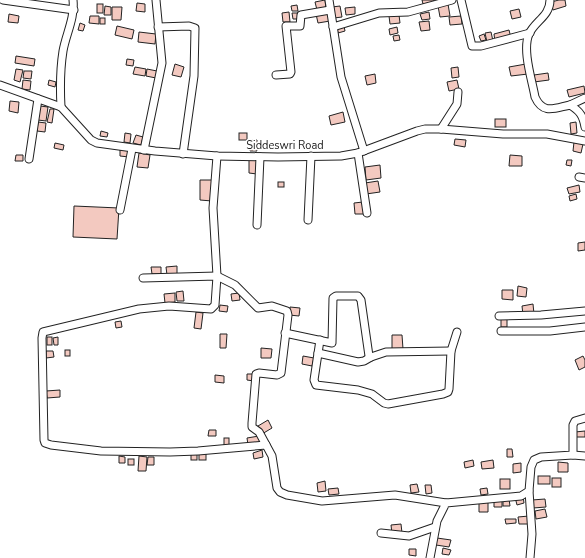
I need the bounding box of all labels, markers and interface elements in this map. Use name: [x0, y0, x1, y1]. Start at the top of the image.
street label: Siddeswri Road: [246, 138, 324, 153]

